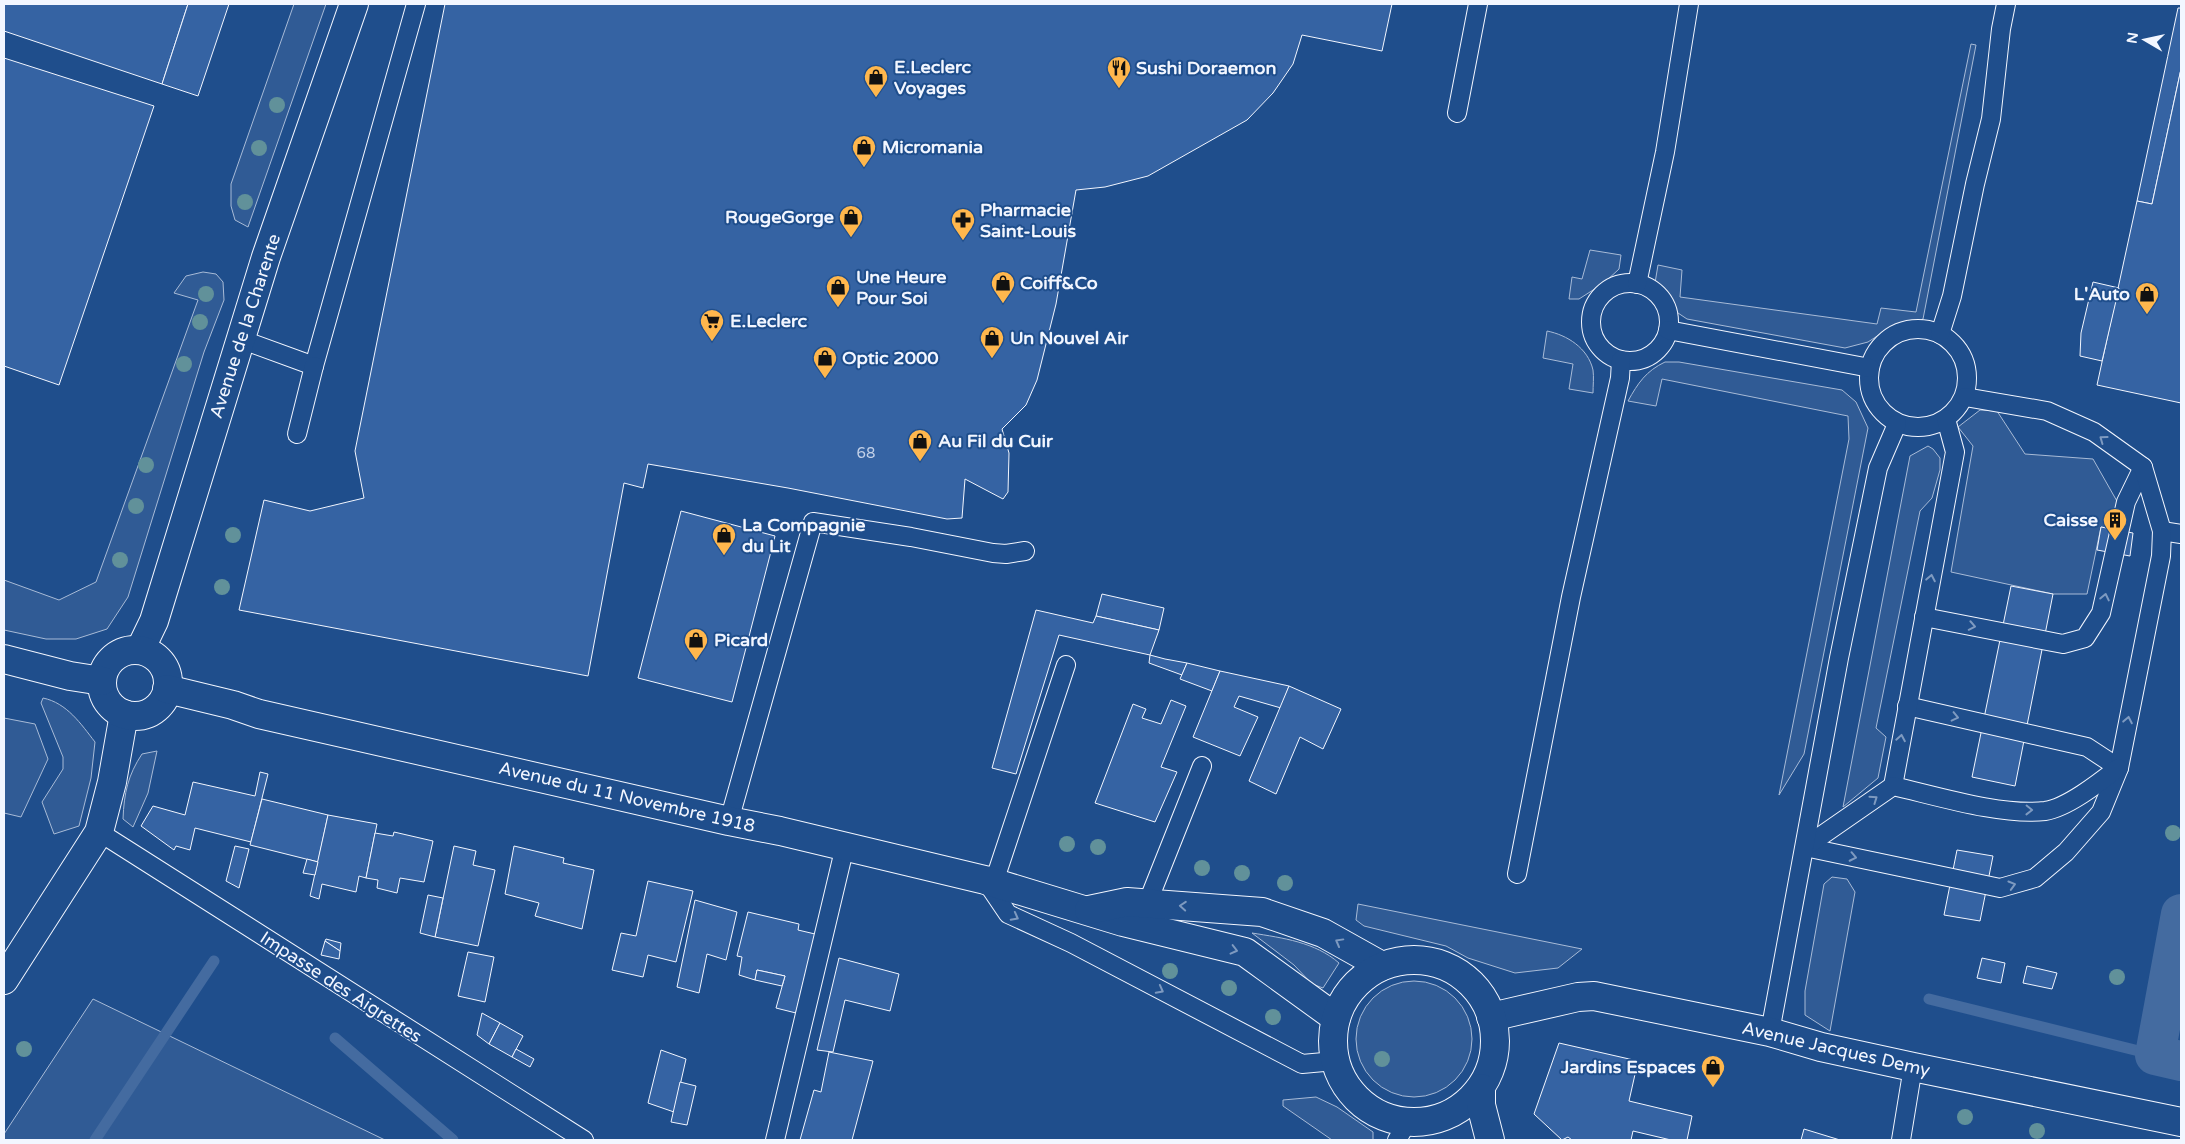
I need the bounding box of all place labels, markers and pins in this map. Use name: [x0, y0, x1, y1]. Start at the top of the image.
restaurant icon: Sushi Doraemon: [1106, 55, 1132, 89]
place label: E.Leclerc Voyages: [894, 56, 972, 99]
place label: Sushi Doraemon: [1136, 57, 1276, 79]
shop icon: E.Leclerc Voyages: [863, 64, 889, 98]
shop icon: Micromania: [851, 134, 877, 168]
place label: Micromania: [882, 136, 983, 158]
place label: Pharmacie Saint-Louis: [980, 199, 1076, 242]
shop icon: RougeGorge: [838, 204, 864, 238]
place label: RougeGorge: [725, 206, 834, 228]
pharmacy icon: Pharmacie Saint-Louis: [950, 207, 976, 241]
place label: Une Heure Pour Soi: [856, 266, 946, 309]
shop icon: Coiff&Co: [990, 270, 1016, 304]
place label: Coiff&Co: [1020, 272, 1098, 294]
shop icon: Une Heure Pour Soi: [825, 274, 851, 308]
shop icon: L'Auto: [2134, 281, 2160, 315]
place label: L'Auto: [2074, 283, 2130, 305]
supermarket icon: E.Leclerc: [699, 308, 725, 342]
place label: E.Leclerc: [730, 310, 808, 332]
shop icon: Un Nouvel Air: [979, 325, 1005, 359]
place label: Un Nouvel Air: [1010, 327, 1130, 349]
shop icon: Optic 2000: [812, 345, 838, 379]
place label: Optic 2000: [842, 347, 939, 369]
shop icon: Au Fil du Cuir: [907, 428, 933, 462]
place label: Au Fil du Cuir: [938, 430, 1054, 452]
building icon: Caisse: [2102, 507, 2128, 541]
place label: Caisse: [2043, 509, 2098, 531]
place label: La Compagnie du Lit: [742, 514, 865, 557]
shop icon: La Compagnie du Lit: [711, 522, 737, 556]
shop icon: Picard: [683, 627, 709, 661]
place label: Picard: [714, 629, 768, 651]
shop icon: Jardins Espaces: [1700, 1054, 1726, 1088]
place label: Jardins Espaces: [1560, 1056, 1696, 1078]

